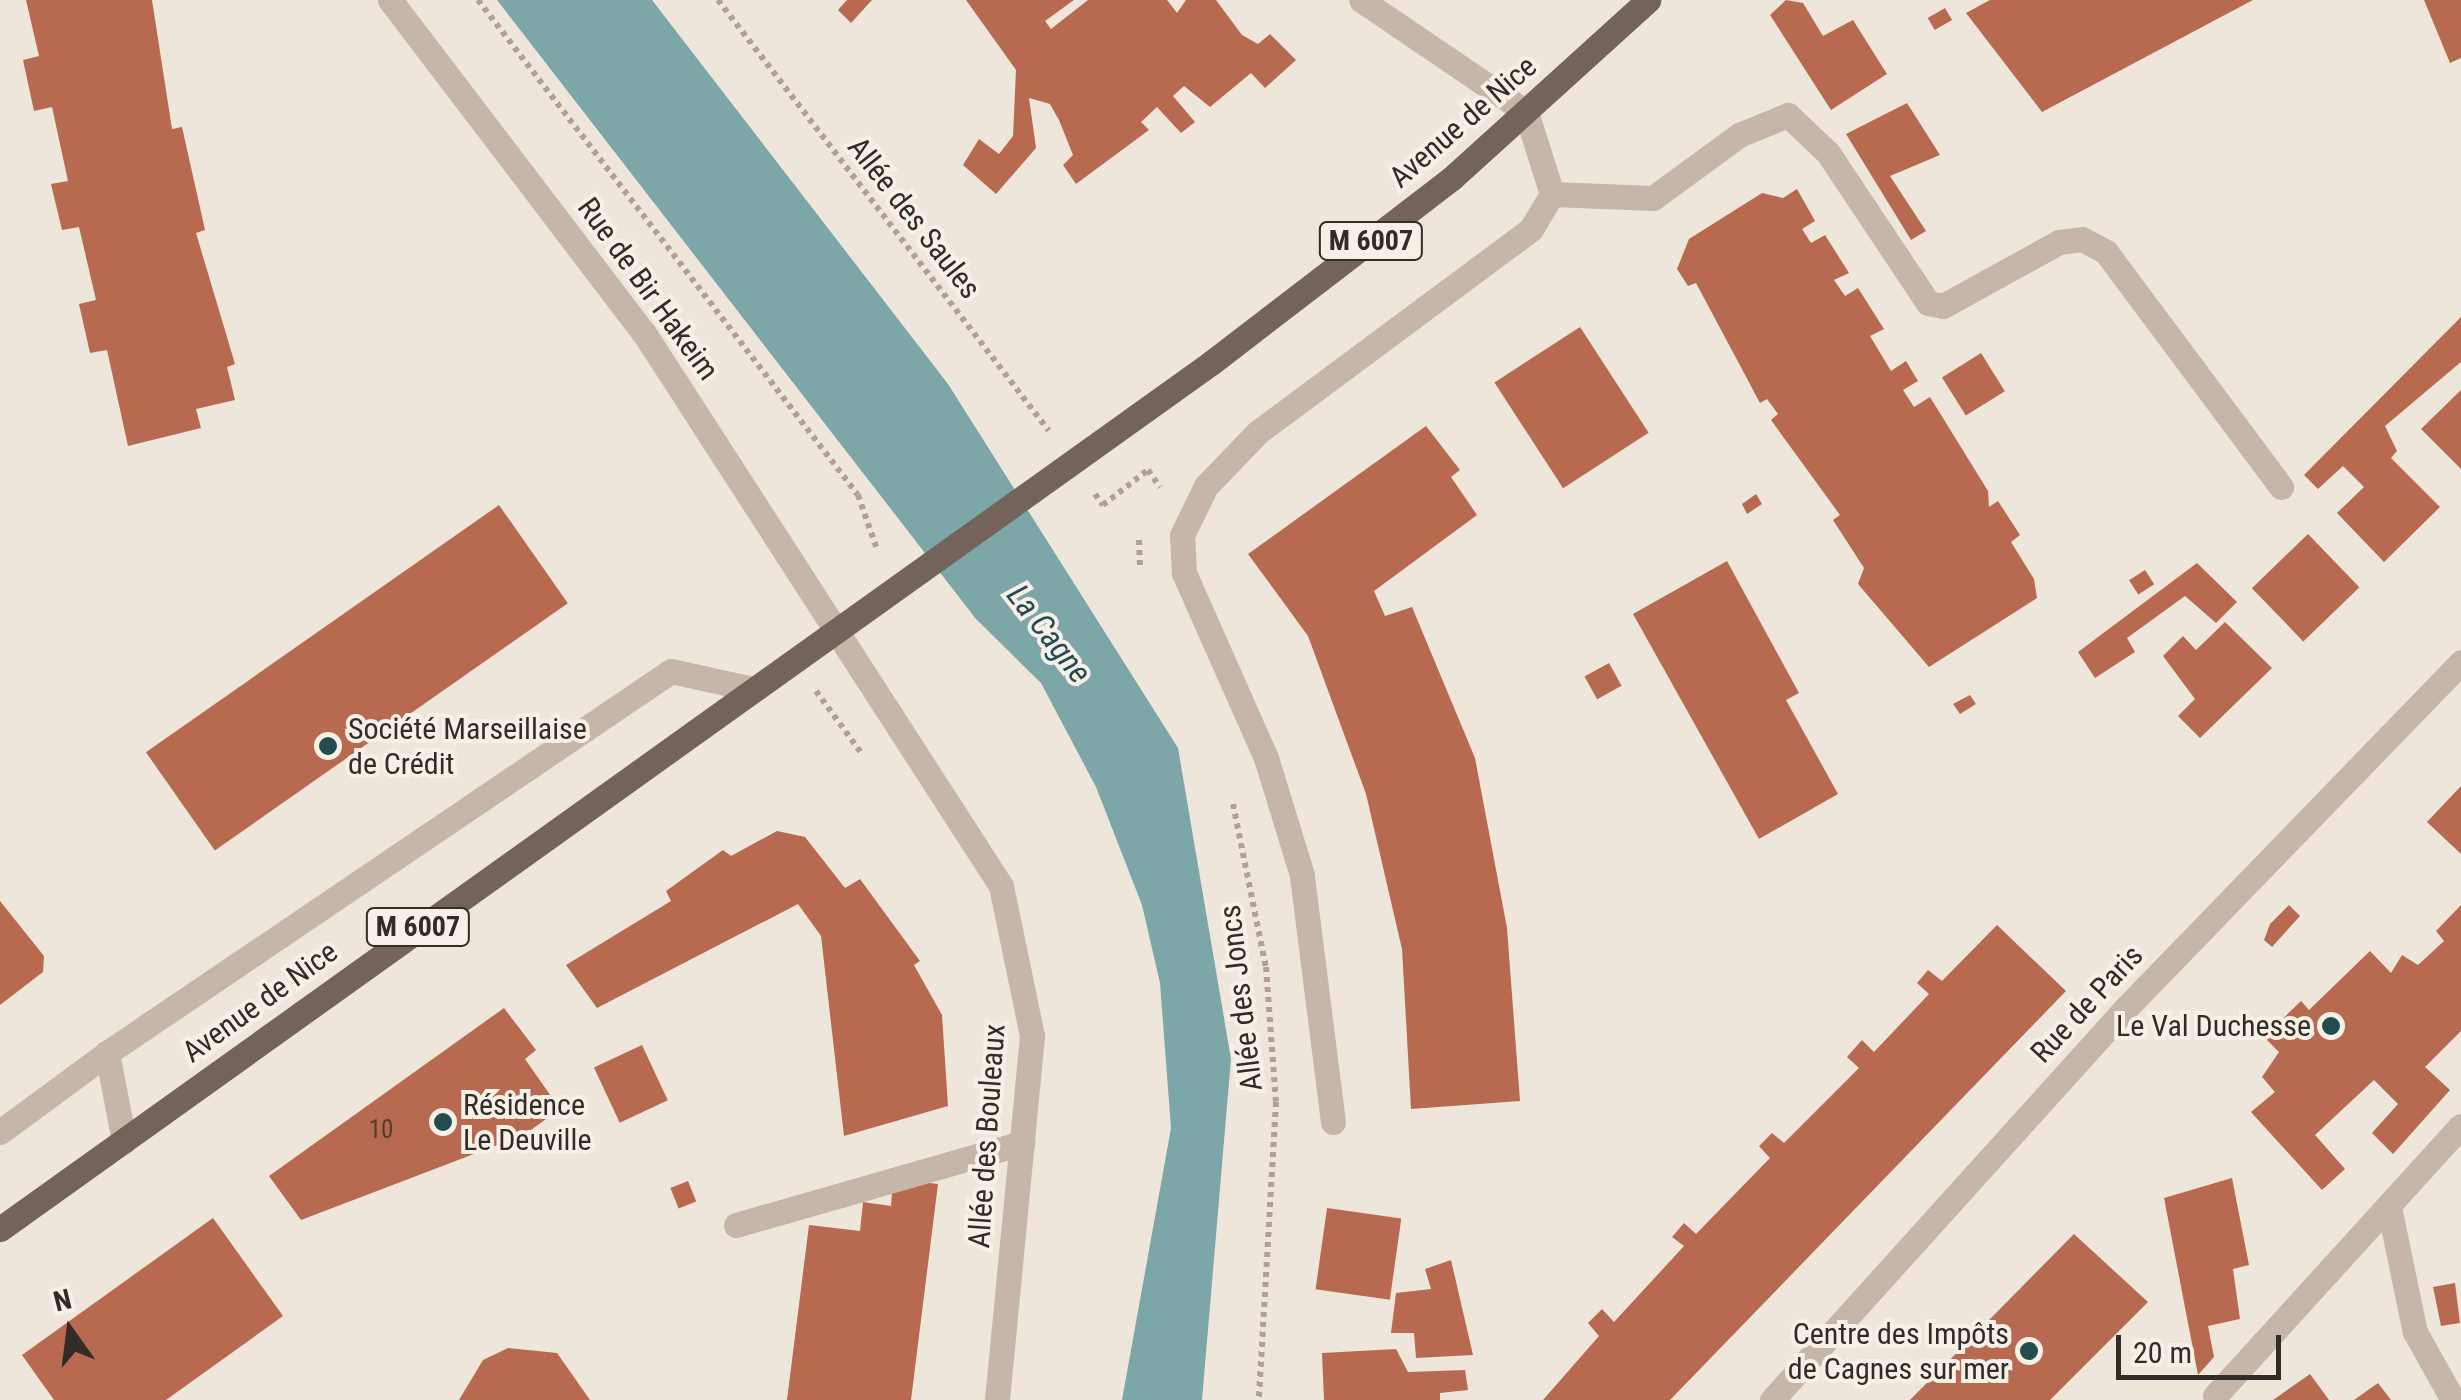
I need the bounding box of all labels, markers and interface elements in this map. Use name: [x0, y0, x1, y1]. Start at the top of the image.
street label: Avenue de Nice: [1382, 49, 1544, 195]
street label: Allée des Saules: [840, 130, 988, 306]
street label: Rue de Bir Hakeim: [570, 191, 726, 387]
road number: M 6007: [1318, 218, 1424, 264]
water label: La Cagne: [999, 577, 1099, 691]
place label: Société Marseillaise de Crédit: [348, 711, 587, 782]
marker: Société Marseillaise de Crédit: [317, 735, 339, 757]
street label: Allée des Joncs: [1212, 903, 1270, 1093]
road number: M 6007: [366, 904, 470, 950]
street label: Avenue de Nice: [176, 934, 344, 1070]
street label: Rue de Paris: [2023, 938, 2151, 1070]
place label: Le Val Duchesse: [2116, 1008, 2311, 1044]
marker: Le Val Duchesse: [2320, 1015, 2342, 1037]
street label: Allée des Bouleaux: [961, 1023, 1013, 1249]
place label: Résidence Le Deuville: [463, 1087, 591, 1158]
marker: Résidence Le Deuville: [432, 1111, 454, 1133]
house number: 10: [369, 1115, 393, 1145]
north arrow: [20, 1280, 120, 1380]
text: N: [50, 1282, 75, 1318]
scale bar: [2121, 1315, 2286, 1377]
place label: Centre des Impôts de Cagnes sur mer: [1788, 1316, 2009, 1386]
text: 20 m: [2133, 1335, 2192, 1370]
marker: Centre des Impôts de Cagnes sur mer: [2018, 1340, 2040, 1362]

